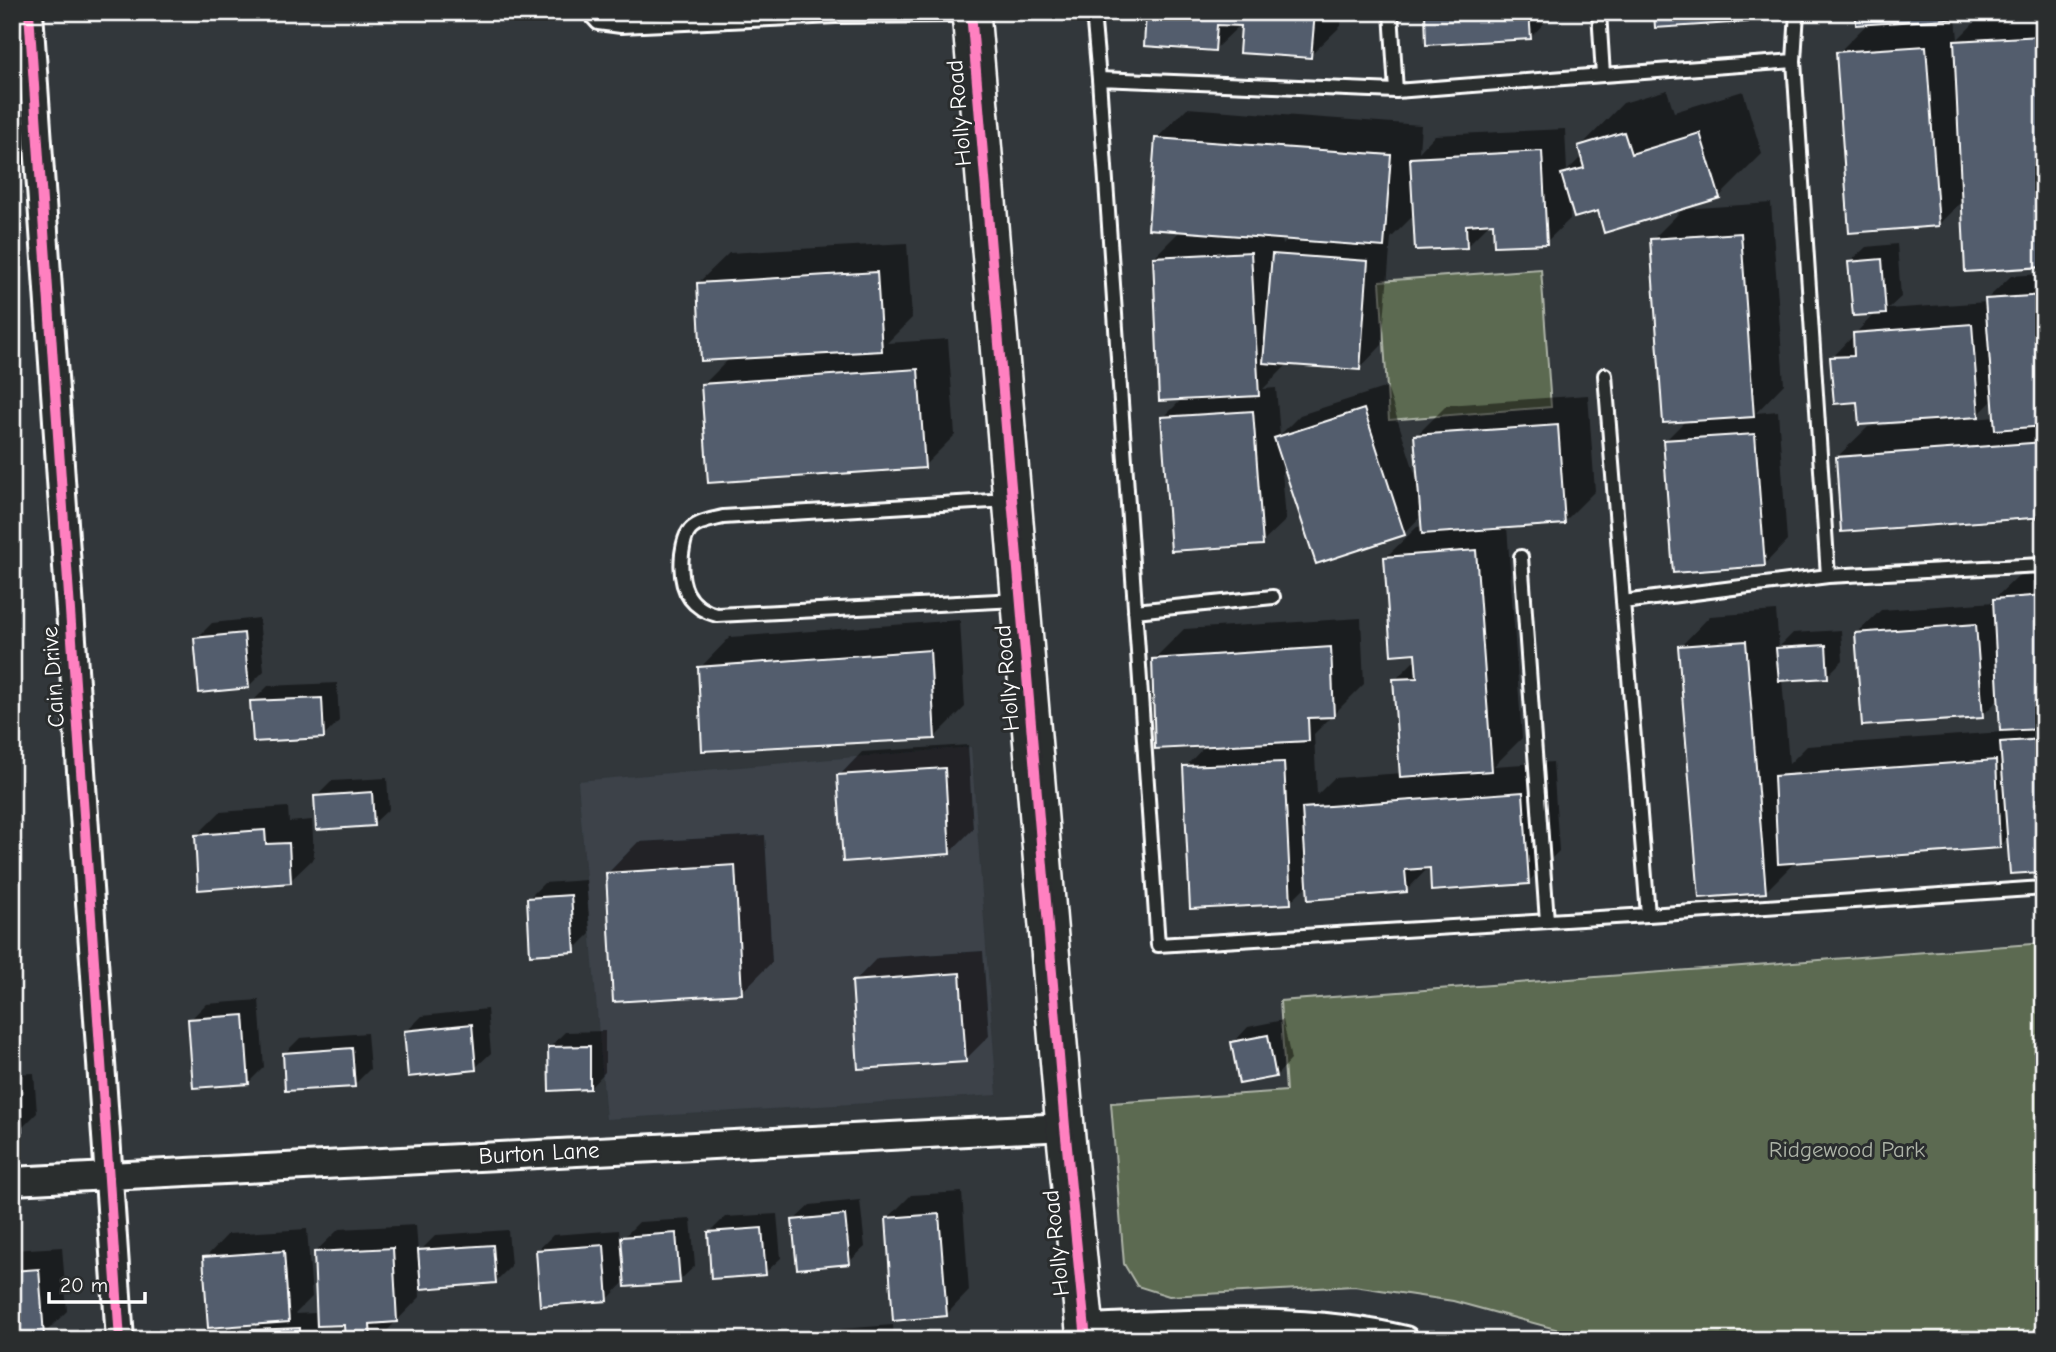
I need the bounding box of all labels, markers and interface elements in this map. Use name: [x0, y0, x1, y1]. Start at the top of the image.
street label: Holly Road: [941, 59, 977, 167]
street label: Holly Road: [989, 624, 1025, 732]
street label: Cain Drive: [36, 626, 70, 728]
street label: Burton Lane: [478, 1136, 600, 1170]
park label: Ridgewood Park: [1769, 1136, 1925, 1163]
street label: Holly Road: [1037, 1189, 1075, 1297]
scale bar: [49, 1261, 145, 1305]
text: 20 m: [60, 1273, 108, 1297]

